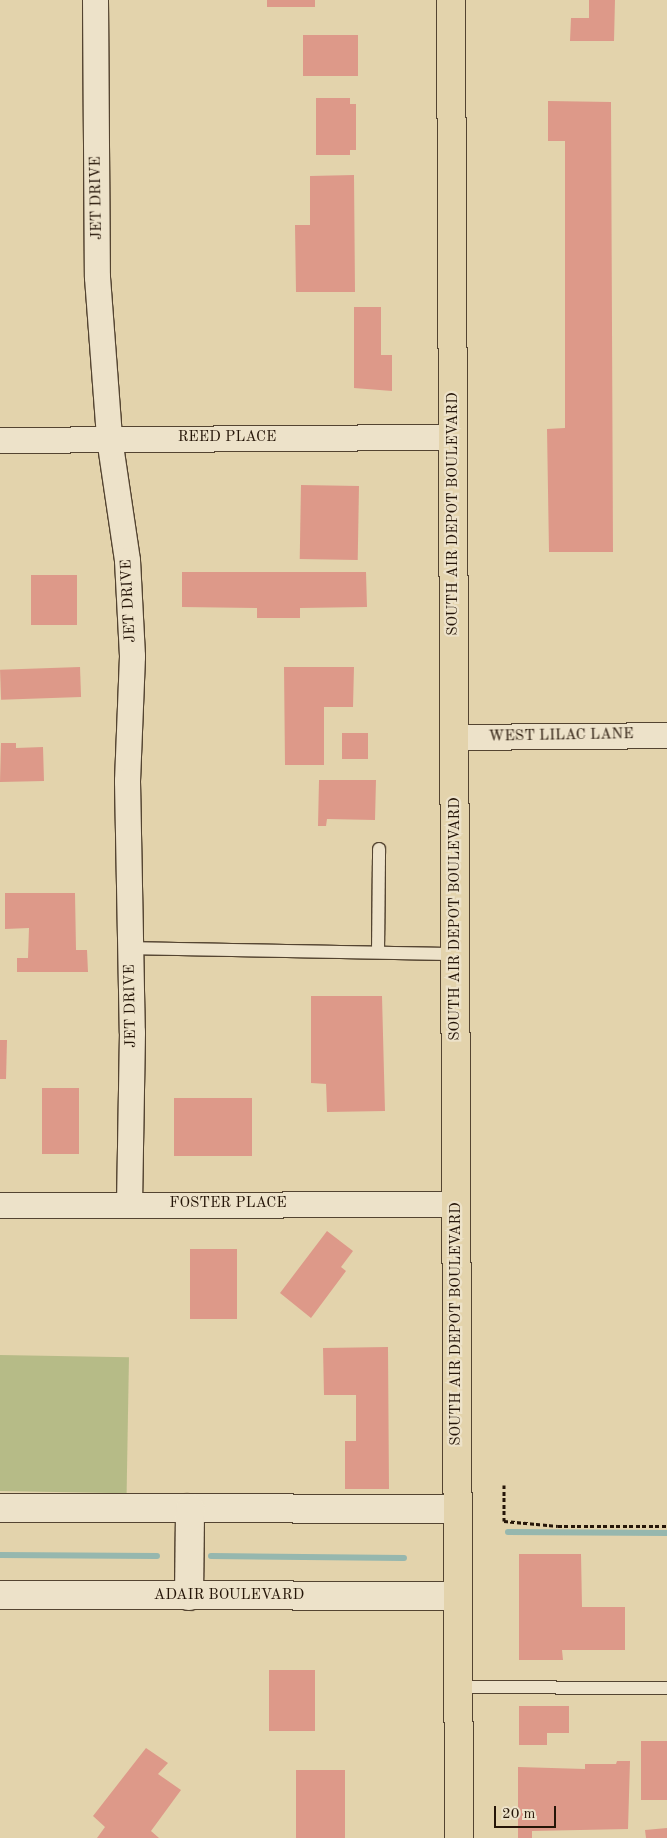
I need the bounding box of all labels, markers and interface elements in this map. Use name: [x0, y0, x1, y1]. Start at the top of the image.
street label: JET DRIVE: [87, 156, 107, 240]
street label: SOUTH AIR DEPOT BOULEVARD: [445, 392, 463, 636]
street label: REED PLACE: [178, 429, 276, 447]
street label: JET DRIVE: [118, 559, 140, 643]
street label: WEST LILAC LANE: [488, 726, 634, 746]
street label: SOUTH AIR DEPOT BOULEVARD: [447, 797, 465, 1041]
street label: JET DRIVE: [121, 964, 141, 1048]
street label: FOSTER PLACE: [169, 1195, 287, 1213]
street label: SOUTH AIR DEPOT BOULEVARD: [448, 1202, 466, 1446]
street label: ADAIR BOULEVARD: [154, 1587, 304, 1605]
scale bar: [497, 1796, 560, 1828]
text: 20 m: [502, 1807, 536, 1822]

